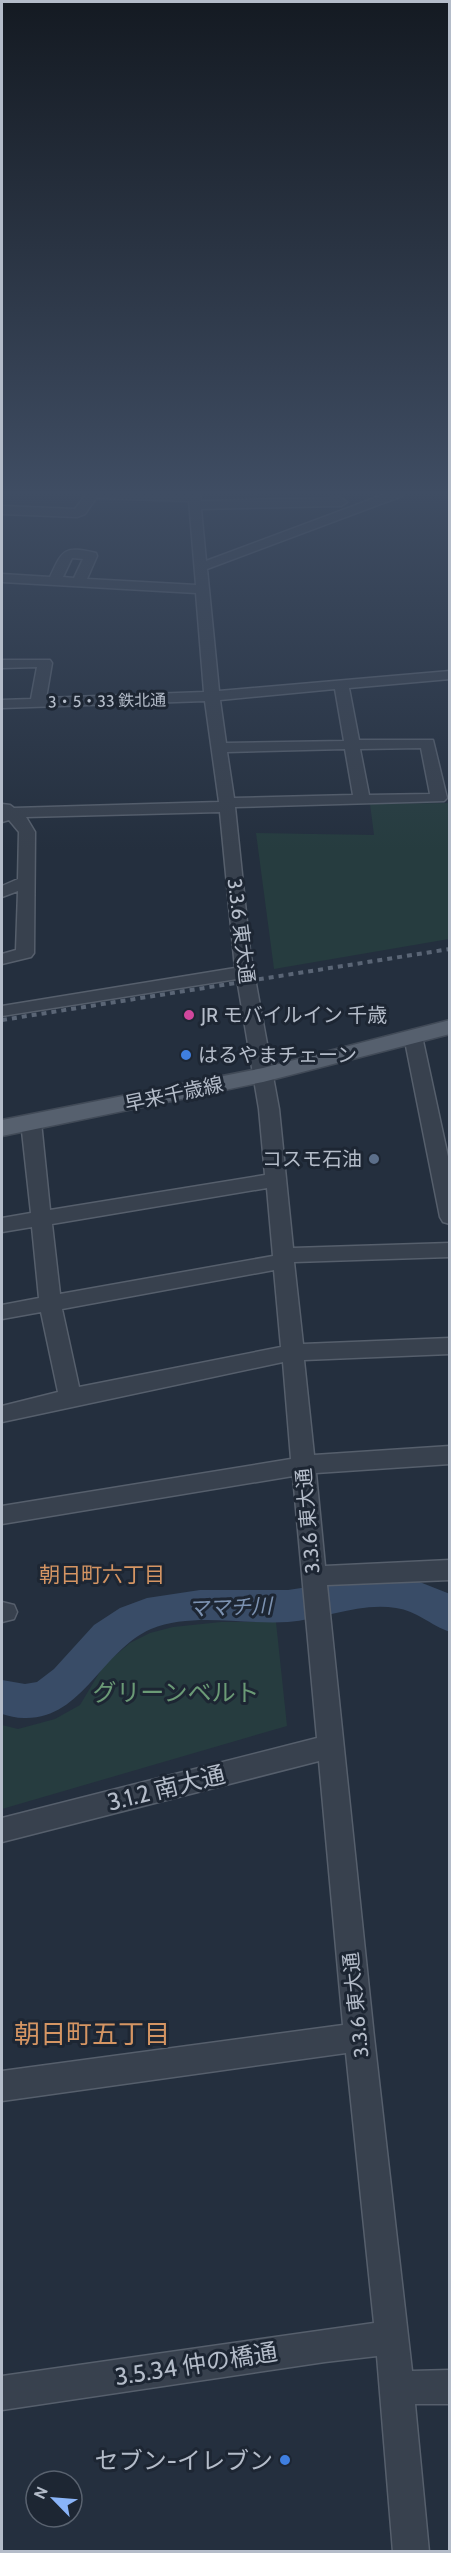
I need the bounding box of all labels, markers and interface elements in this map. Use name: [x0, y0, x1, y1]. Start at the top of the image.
street label: 3・5・33 鉄北通: [48, 690, 166, 712]
street label: 3.3.6 東大通: [223, 877, 259, 985]
place label: JR モバイルイン 千歳: [200, 1003, 387, 1027]
marker: JR モバイルイン 千歳: [182, 1008, 196, 1022]
place label: はるやまチェーン: [198, 1043, 357, 1067]
marker: はるやまチェーン: [179, 1048, 193, 1062]
street label: 早来千歳線: [123, 1072, 225, 1116]
place label: コスモ石油: [262, 1147, 362, 1171]
marker: コスモ石油: [367, 1152, 381, 1166]
street label: 3.3.6 東大通: [291, 1467, 325, 1575]
district label: 朝日町六丁目: [39, 1562, 165, 1587]
water label: ママチ川: [188, 1593, 274, 1621]
park label: グリーンベルト: [93, 1678, 259, 1707]
street label: 3.1.2 南大通: [104, 1759, 228, 1817]
street label: 3.3.6 東大通: [339, 1951, 373, 2059]
district label: 朝日町五丁目: [14, 2018, 170, 2050]
street label: 3.5.34 仲の橋通: [113, 2337, 279, 2391]
place label: セブン-イレブン: [95, 2446, 273, 2475]
marker: セブン-イレブン: [278, 2453, 292, 2467]
north arrow: [24, 2469, 84, 2529]
text: N: [30, 2484, 52, 2502]

